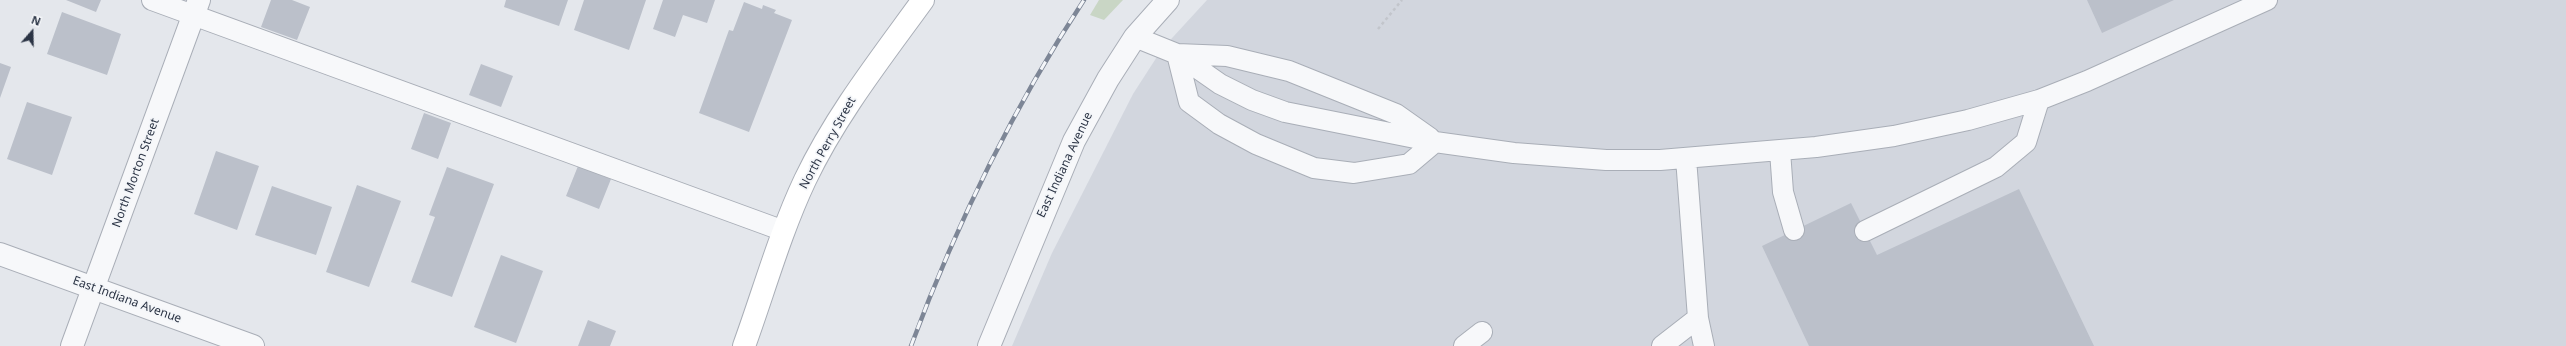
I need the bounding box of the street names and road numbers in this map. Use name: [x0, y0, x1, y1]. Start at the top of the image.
street label: North Perry Street: [797, 95, 859, 191]
street label: East Indiana Avenue: [1034, 110, 1096, 220]
street label: North Morton Street: [110, 117, 162, 229]
street label: East Indiana Avenue: [71, 274, 183, 326]

